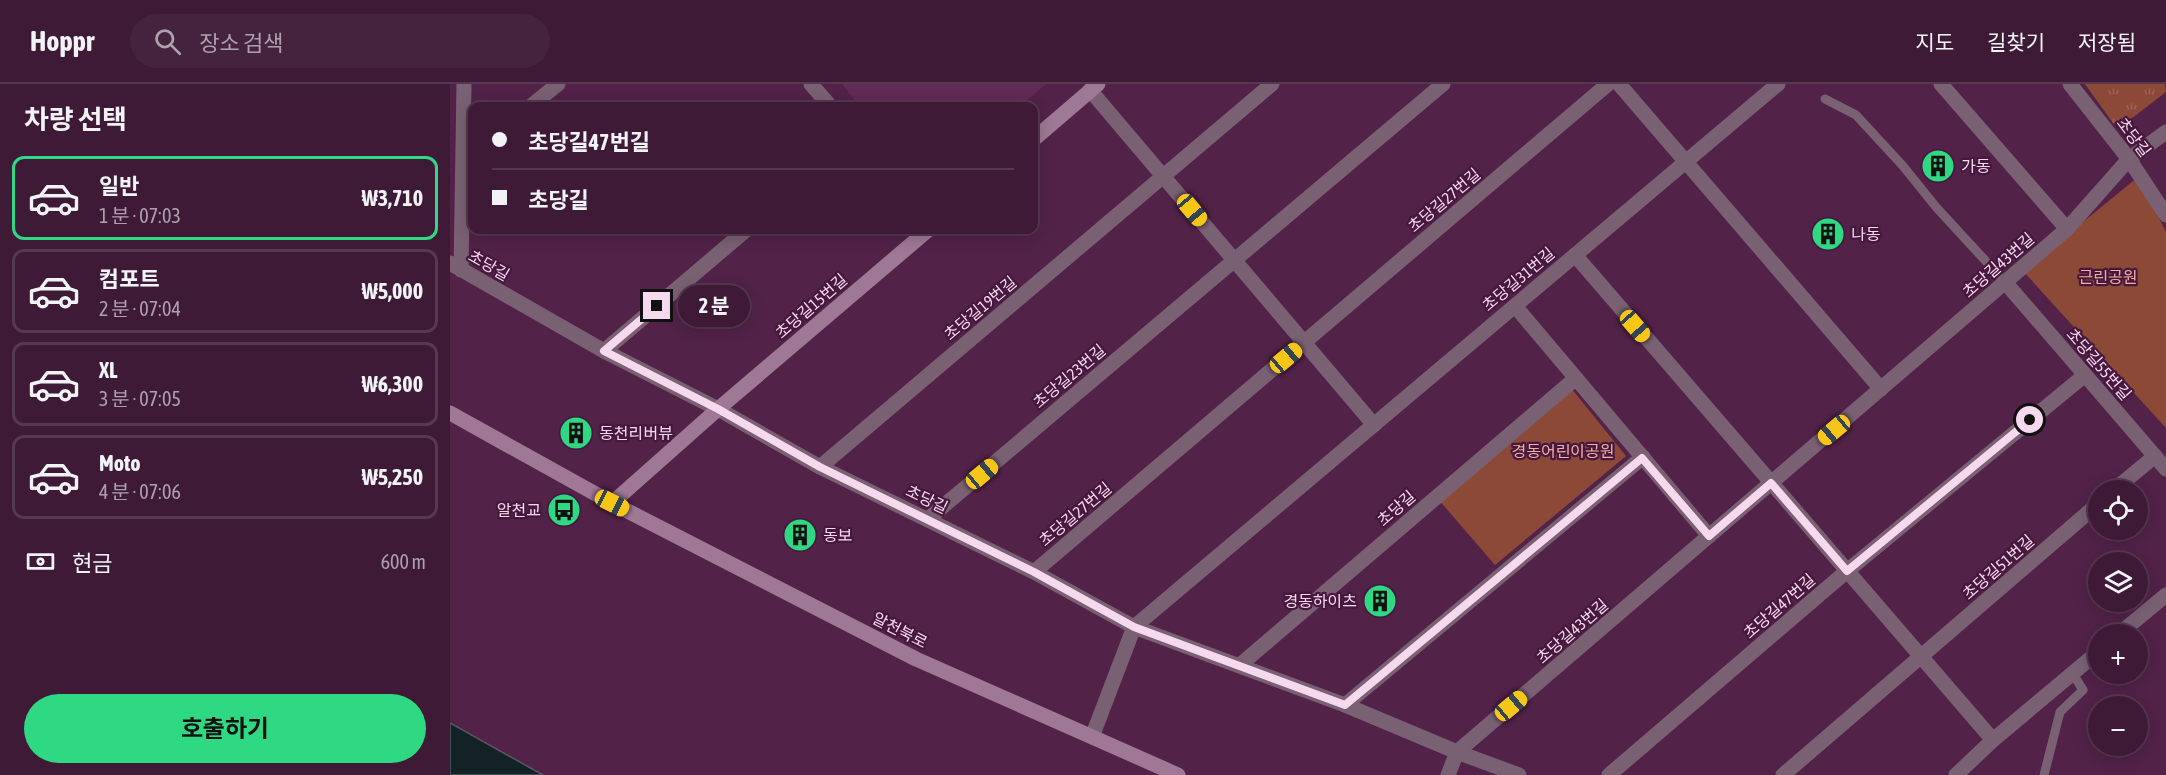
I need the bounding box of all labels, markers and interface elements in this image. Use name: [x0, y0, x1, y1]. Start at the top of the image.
search box: [130, 14, 550, 68]
text: Hoppr: [30, 25, 94, 57]
icon: search: [151, 25, 184, 58]
text: 장소 검색: [199, 30, 283, 56]
text: 지도: [1915, 30, 1954, 54]
text: 길찾기: [1987, 30, 2045, 54]
text: 저장됨: [2078, 30, 2136, 54]
text: 차량 선택: [24, 104, 127, 135]
street label: 초당길: [2114, 114, 2154, 160]
text: 초당길47번길: [528, 129, 650, 155]
building icon: 가동: [1920, 148, 1956, 184]
place label: 가동: [1961, 157, 1991, 175]
street label: 초당길27번길: [1404, 165, 1484, 235]
icon: car: [27, 171, 81, 225]
text: 일반: [99, 173, 139, 199]
text: ₩3,710: [362, 185, 423, 211]
text: 초당길: [528, 187, 589, 213]
car: [1174, 190, 1210, 230]
text: 1 분 · 07:03: [99, 204, 181, 227]
building icon: 나동: [1810, 216, 1846, 252]
place label: 나동: [1851, 225, 1881, 243]
street label: 초당길43번길: [1959, 229, 2037, 301]
street label: 초당길31번길: [1478, 244, 1558, 314]
street label: 초당길: [465, 246, 513, 284]
icon: car: [27, 264, 81, 318]
text: 컴포트: [99, 266, 160, 292]
park label: 근린공원: [2079, 268, 2137, 286]
street label: 초당길15번길: [772, 270, 850, 342]
street label: 초당길19번길: [940, 273, 1020, 343]
text: ₩5,000: [362, 278, 423, 304]
callout: 2 분: [678, 285, 750, 327]
route end: [643, 292, 670, 319]
text: 2 분: [699, 294, 729, 317]
text: 2 분 · 07:04: [99, 297, 181, 320]
car: [1616, 307, 1654, 345]
street label: 초당길55번길: [2063, 325, 2135, 403]
car: [1266, 340, 1306, 376]
street label: 초당길23번길: [1029, 341, 1109, 411]
icon: car: [27, 357, 81, 411]
text: XL: [99, 357, 117, 383]
text: ₩6,300: [362, 371, 423, 397]
text: 3 분 · 07:05: [99, 387, 181, 410]
route start: [2016, 406, 2043, 433]
car: [1814, 412, 1854, 448]
building icon: 동천리버뷰: [558, 415, 594, 451]
place label: 동천리버뷰: [599, 424, 673, 442]
park label: 경동어린이공원: [1511, 442, 1615, 460]
icon: car: [27, 450, 81, 504]
text: Moto: [99, 450, 141, 476]
car: [962, 456, 1002, 492]
text: ₩5,250: [362, 464, 423, 490]
street label: 초당길27번길: [1035, 479, 1115, 549]
text: 4 분 · 07:06: [99, 480, 181, 503]
map controls: [2088, 480, 2148, 756]
button: locate: [2088, 480, 2148, 540]
street label: 초당길: [903, 481, 951, 517]
car: [592, 487, 632, 519]
street label: 초당길: [1373, 487, 1419, 529]
bus stop icon: 알천교: [546, 492, 582, 528]
place label: 알천교: [497, 501, 541, 519]
building icon: 동보: [782, 517, 818, 553]
place label: 동보: [823, 526, 852, 544]
street label: 초당길51번길: [1959, 531, 2037, 603]
icon: cash: [24, 545, 57, 578]
text: 현금: [72, 550, 112, 576]
text: 600 m: [381, 550, 426, 573]
button: layers: [2088, 552, 2148, 612]
street label: 초당길47번길: [1740, 570, 1818, 642]
building icon: 경동하이츠: [1362, 583, 1398, 619]
place label: 경동하이츠: [1283, 592, 1357, 610]
street label: 초당길43번길: [1533, 595, 1611, 667]
street label: 알천북로: [870, 609, 931, 652]
button: +: [2088, 624, 2148, 684]
car: [1491, 688, 1531, 724]
button: 호출하기: [24, 694, 426, 763]
button: −: [2088, 696, 2148, 756]

